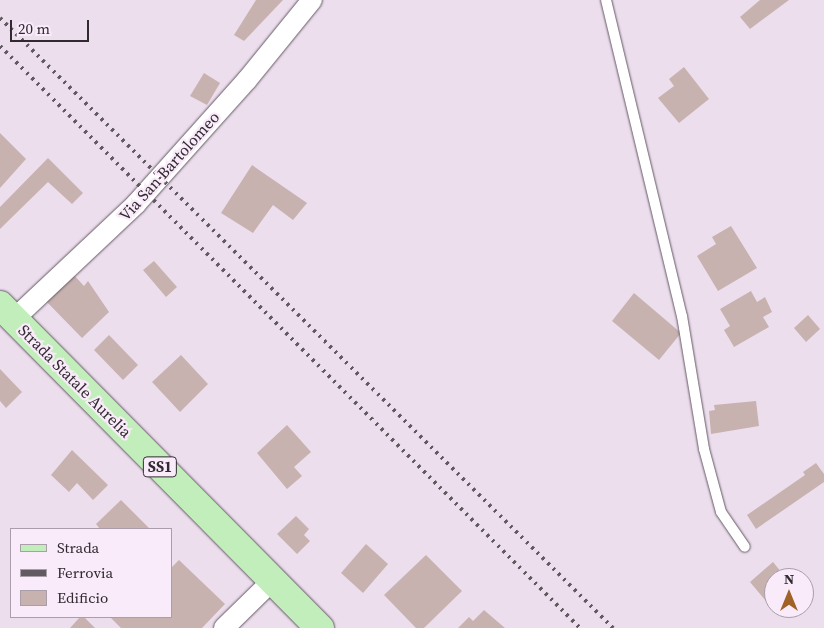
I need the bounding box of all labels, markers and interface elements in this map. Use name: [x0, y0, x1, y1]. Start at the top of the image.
scale bar: [12, 10, 91, 42]
text: 20 m: [18, 18, 50, 39]
street label: Via San Bartolomeo: [115, 107, 223, 225]
street label: Strada Statale Aurelia: [14, 320, 136, 442]
road number: SS1: [142, 454, 178, 480]
legend: [10, 528, 172, 618]
text: Strada: [57, 537, 99, 558]
text: Ferrovia: [57, 562, 113, 583]
north arrow: [764, 568, 814, 618]
text: N: [784, 569, 794, 589]
text: Edificio: [57, 587, 108, 608]

